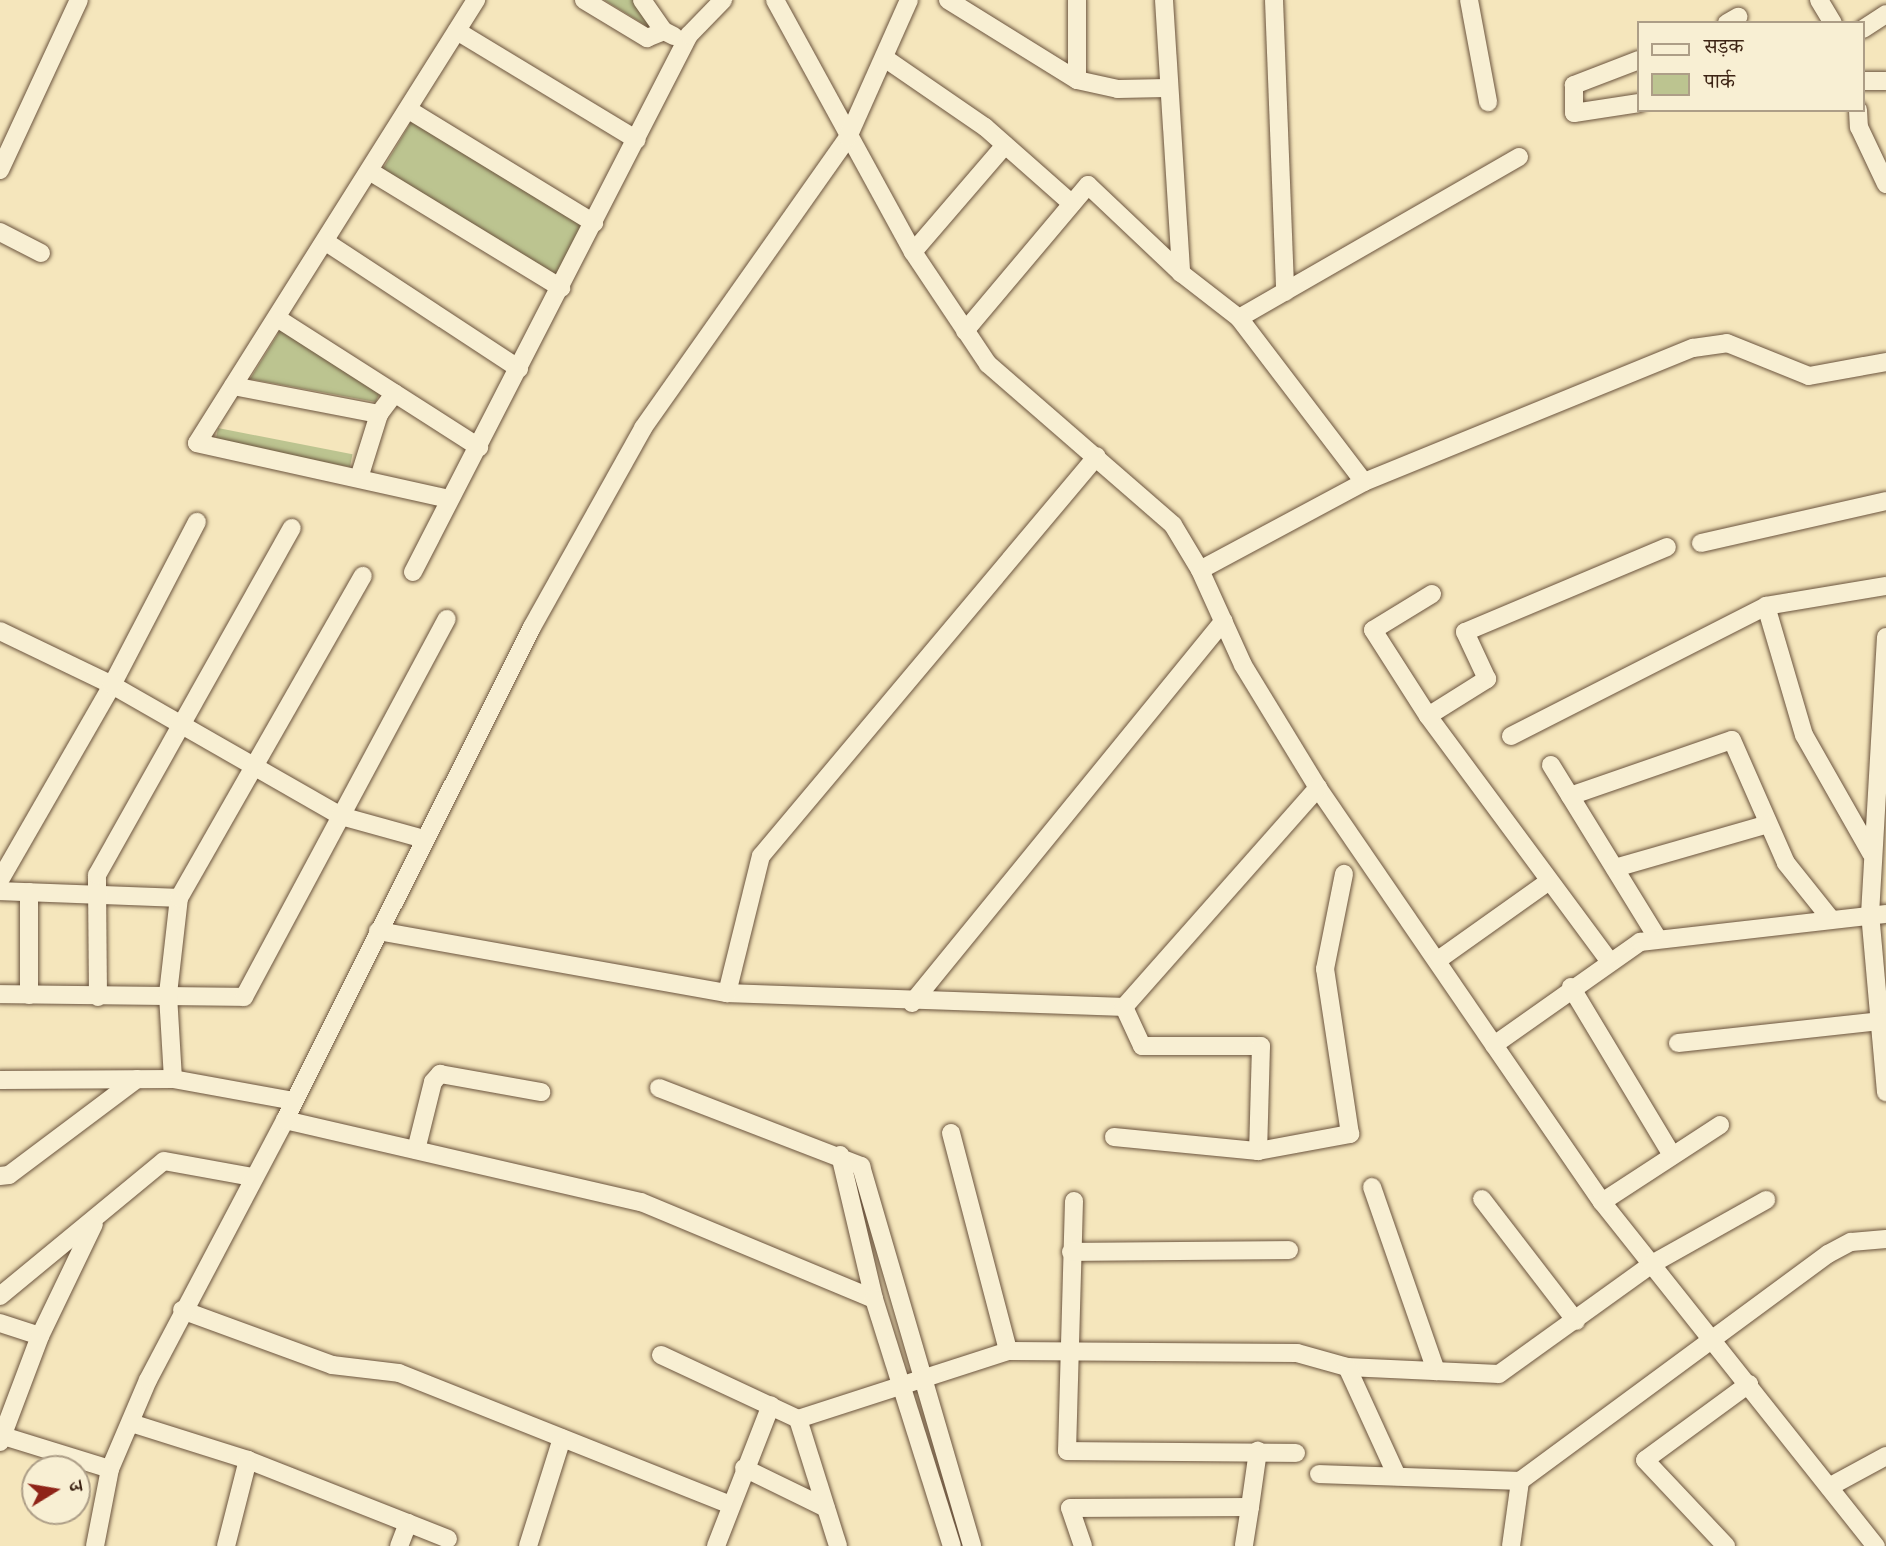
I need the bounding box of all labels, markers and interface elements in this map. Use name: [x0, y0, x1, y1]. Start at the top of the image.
legend: [1638, 21, 1865, 112]
text: सड़क: [1704, 34, 1743, 60]
text: पार्क: [1704, 69, 1735, 95]
north arrow: [21, 1455, 91, 1525]
text: उ: [63, 1479, 87, 1493]

